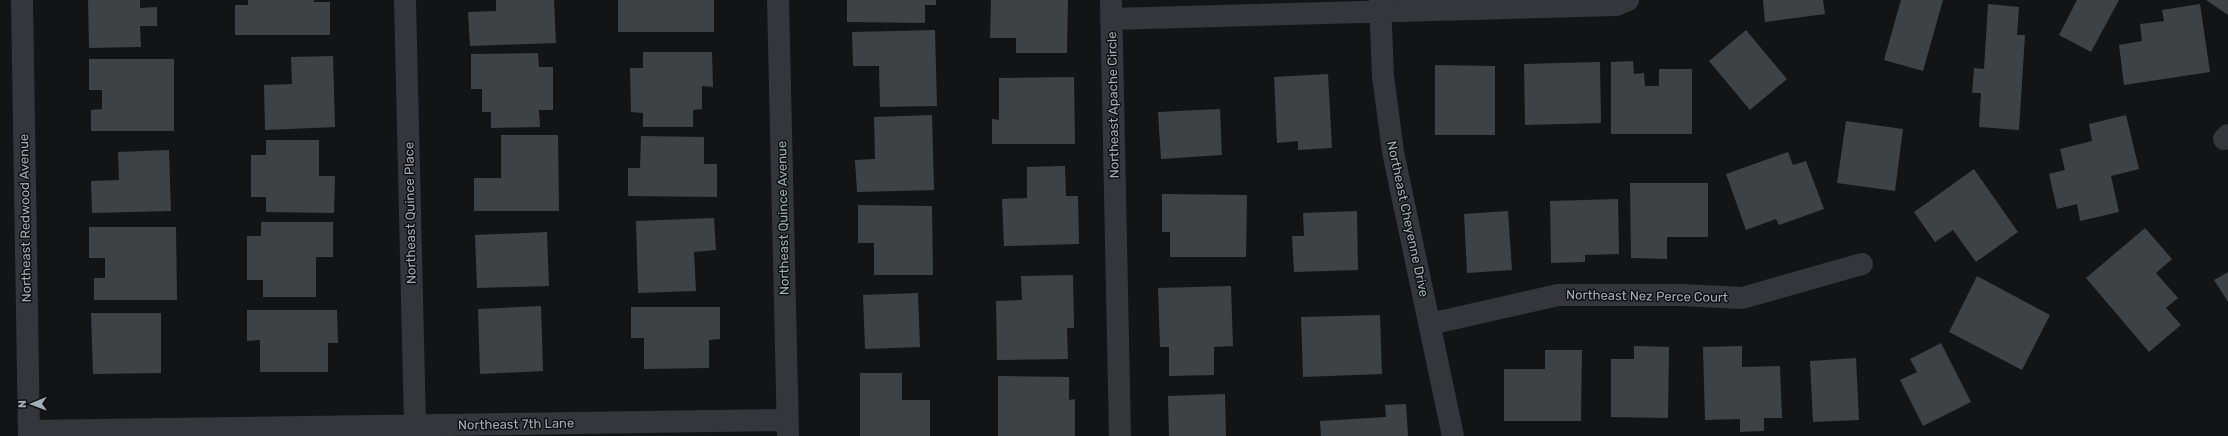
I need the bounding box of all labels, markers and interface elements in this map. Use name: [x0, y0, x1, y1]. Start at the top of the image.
street label: Northeast Apache Circle: [1104, 31, 1122, 179]
street label: Northeast Redwood Avenue: [16, 134, 34, 302]
street label: Northeast Cheyenne Drive: [1384, 140, 1432, 298]
street label: Northeast Quince Avenue: [774, 141, 792, 295]
street label: Northeast Quince Place: [401, 142, 419, 284]
street label: Northeast Nez Perce Court: [1566, 287, 1728, 305]
north arrow: [12, 384, 52, 424]
text: N: [16, 400, 29, 408]
street label: Northeast 7th Lane: [458, 415, 574, 433]

